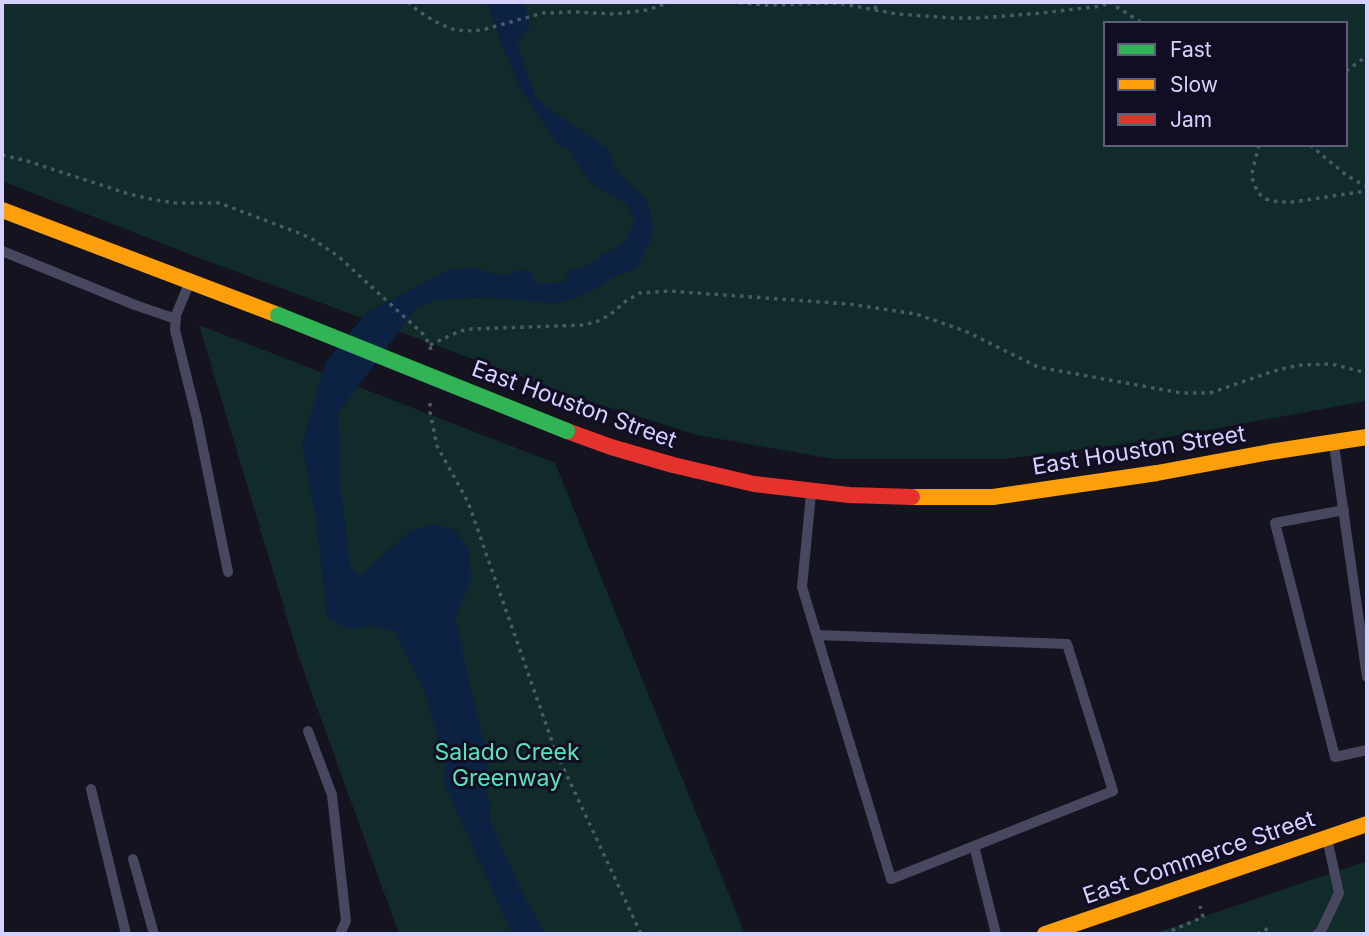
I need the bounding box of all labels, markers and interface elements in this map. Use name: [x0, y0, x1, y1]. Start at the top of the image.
legend: [1103, 21, 1348, 147]
text: Fast: [1170, 37, 1212, 62]
text: Slow: [1170, 72, 1218, 97]
text: Jam: [1170, 107, 1212, 132]
street label: East Houston Street: [468, 355, 680, 455]
street label: East Houston Street: [1030, 421, 1248, 481]
park label: Salado Creek Greenway: [434, 739, 580, 793]
street label: East Commerce Street: [1079, 805, 1319, 911]

